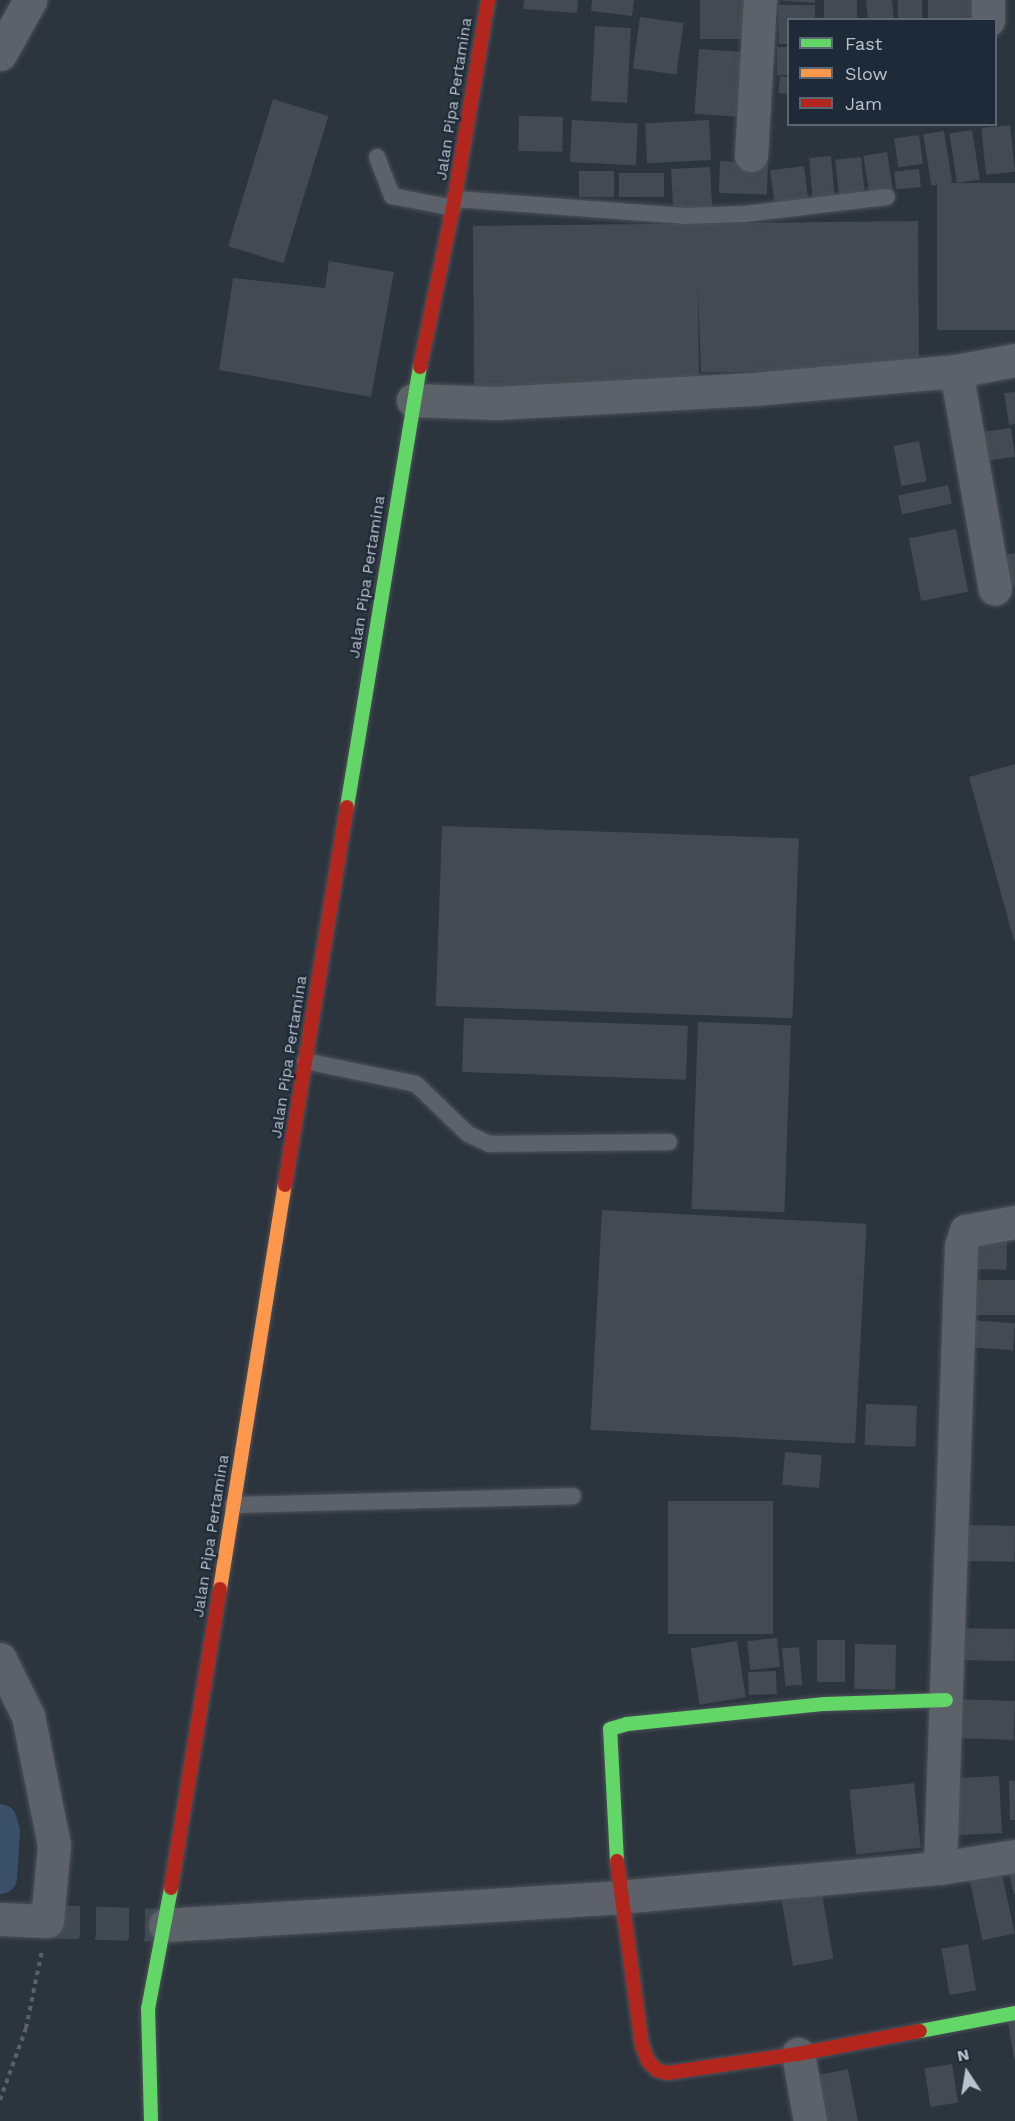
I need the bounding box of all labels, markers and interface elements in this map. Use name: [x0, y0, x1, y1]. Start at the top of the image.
street label: Jalan Pipa Pertamina: [432, 16, 476, 182]
legend: [787, 18, 997, 126]
text: Fast: [845, 33, 882, 54]
text: Slow: [845, 63, 888, 84]
text: Jam: [845, 93, 882, 114]
street label: Jalan Pipa Pertamina: [345, 494, 389, 660]
street label: Jalan Pipa Pertamina: [267, 974, 311, 1140]
street label: Jalan Pipa Pertamina: [189, 1453, 233, 1619]
north arrow: [937, 2043, 997, 2103]
text: N: [955, 2044, 971, 2065]

